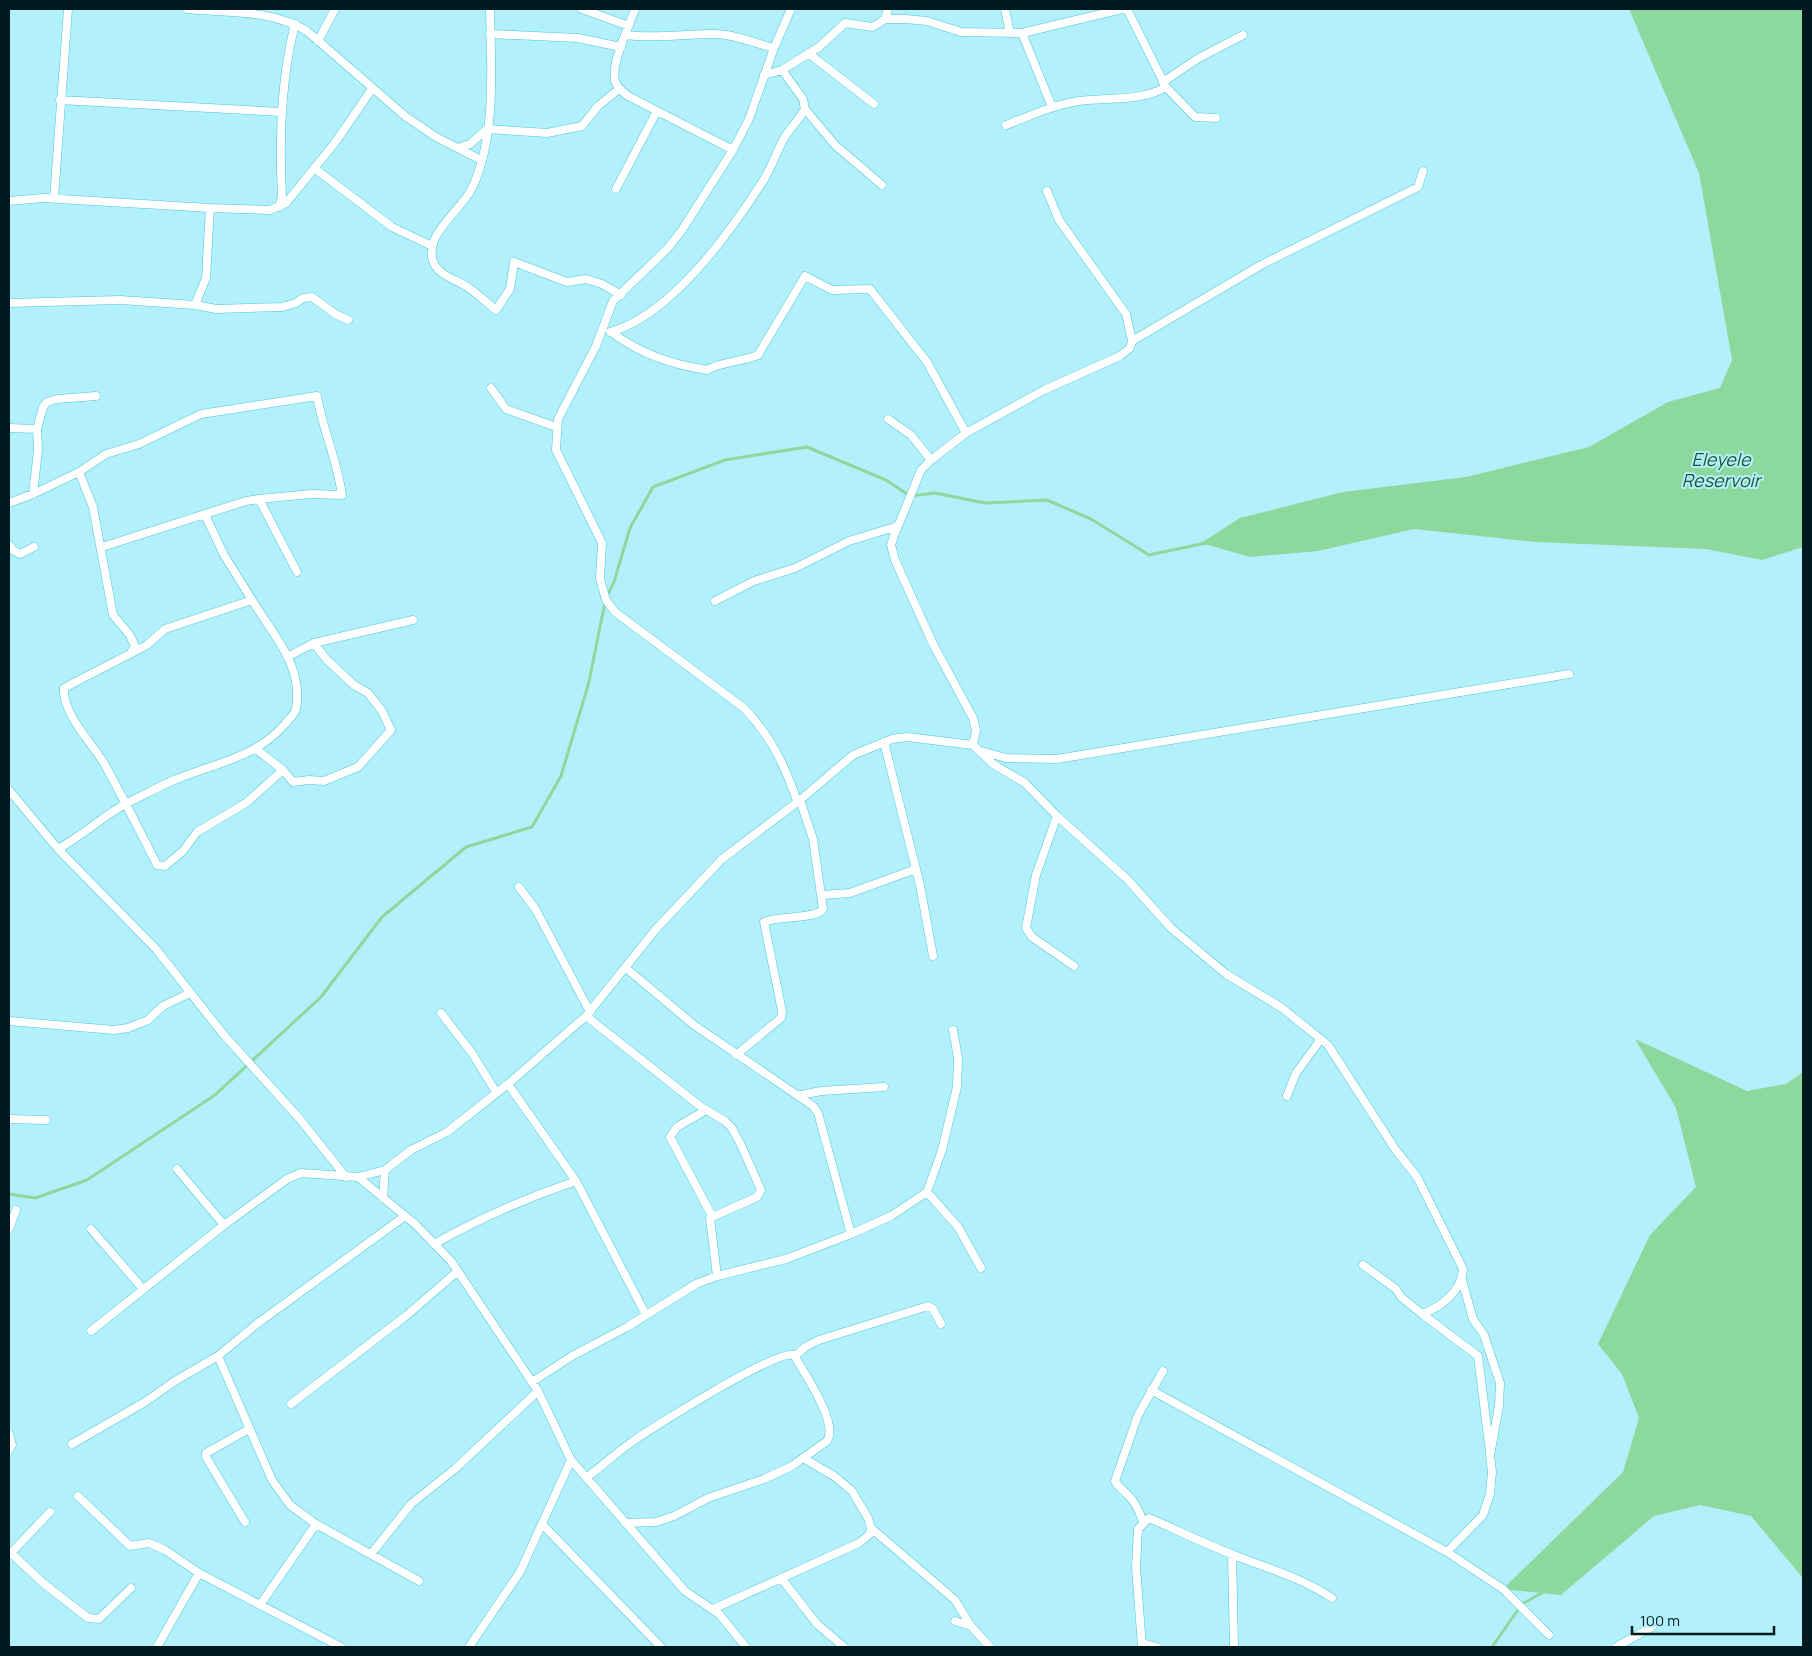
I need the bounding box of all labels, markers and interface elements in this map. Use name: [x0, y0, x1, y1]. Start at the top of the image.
water label: Eleyele Reservoir: [1682, 447, 1763, 492]
scale bar: [1632, 1604, 1774, 1636]
text: 100 m: [1640, 1610, 1680, 1631]

